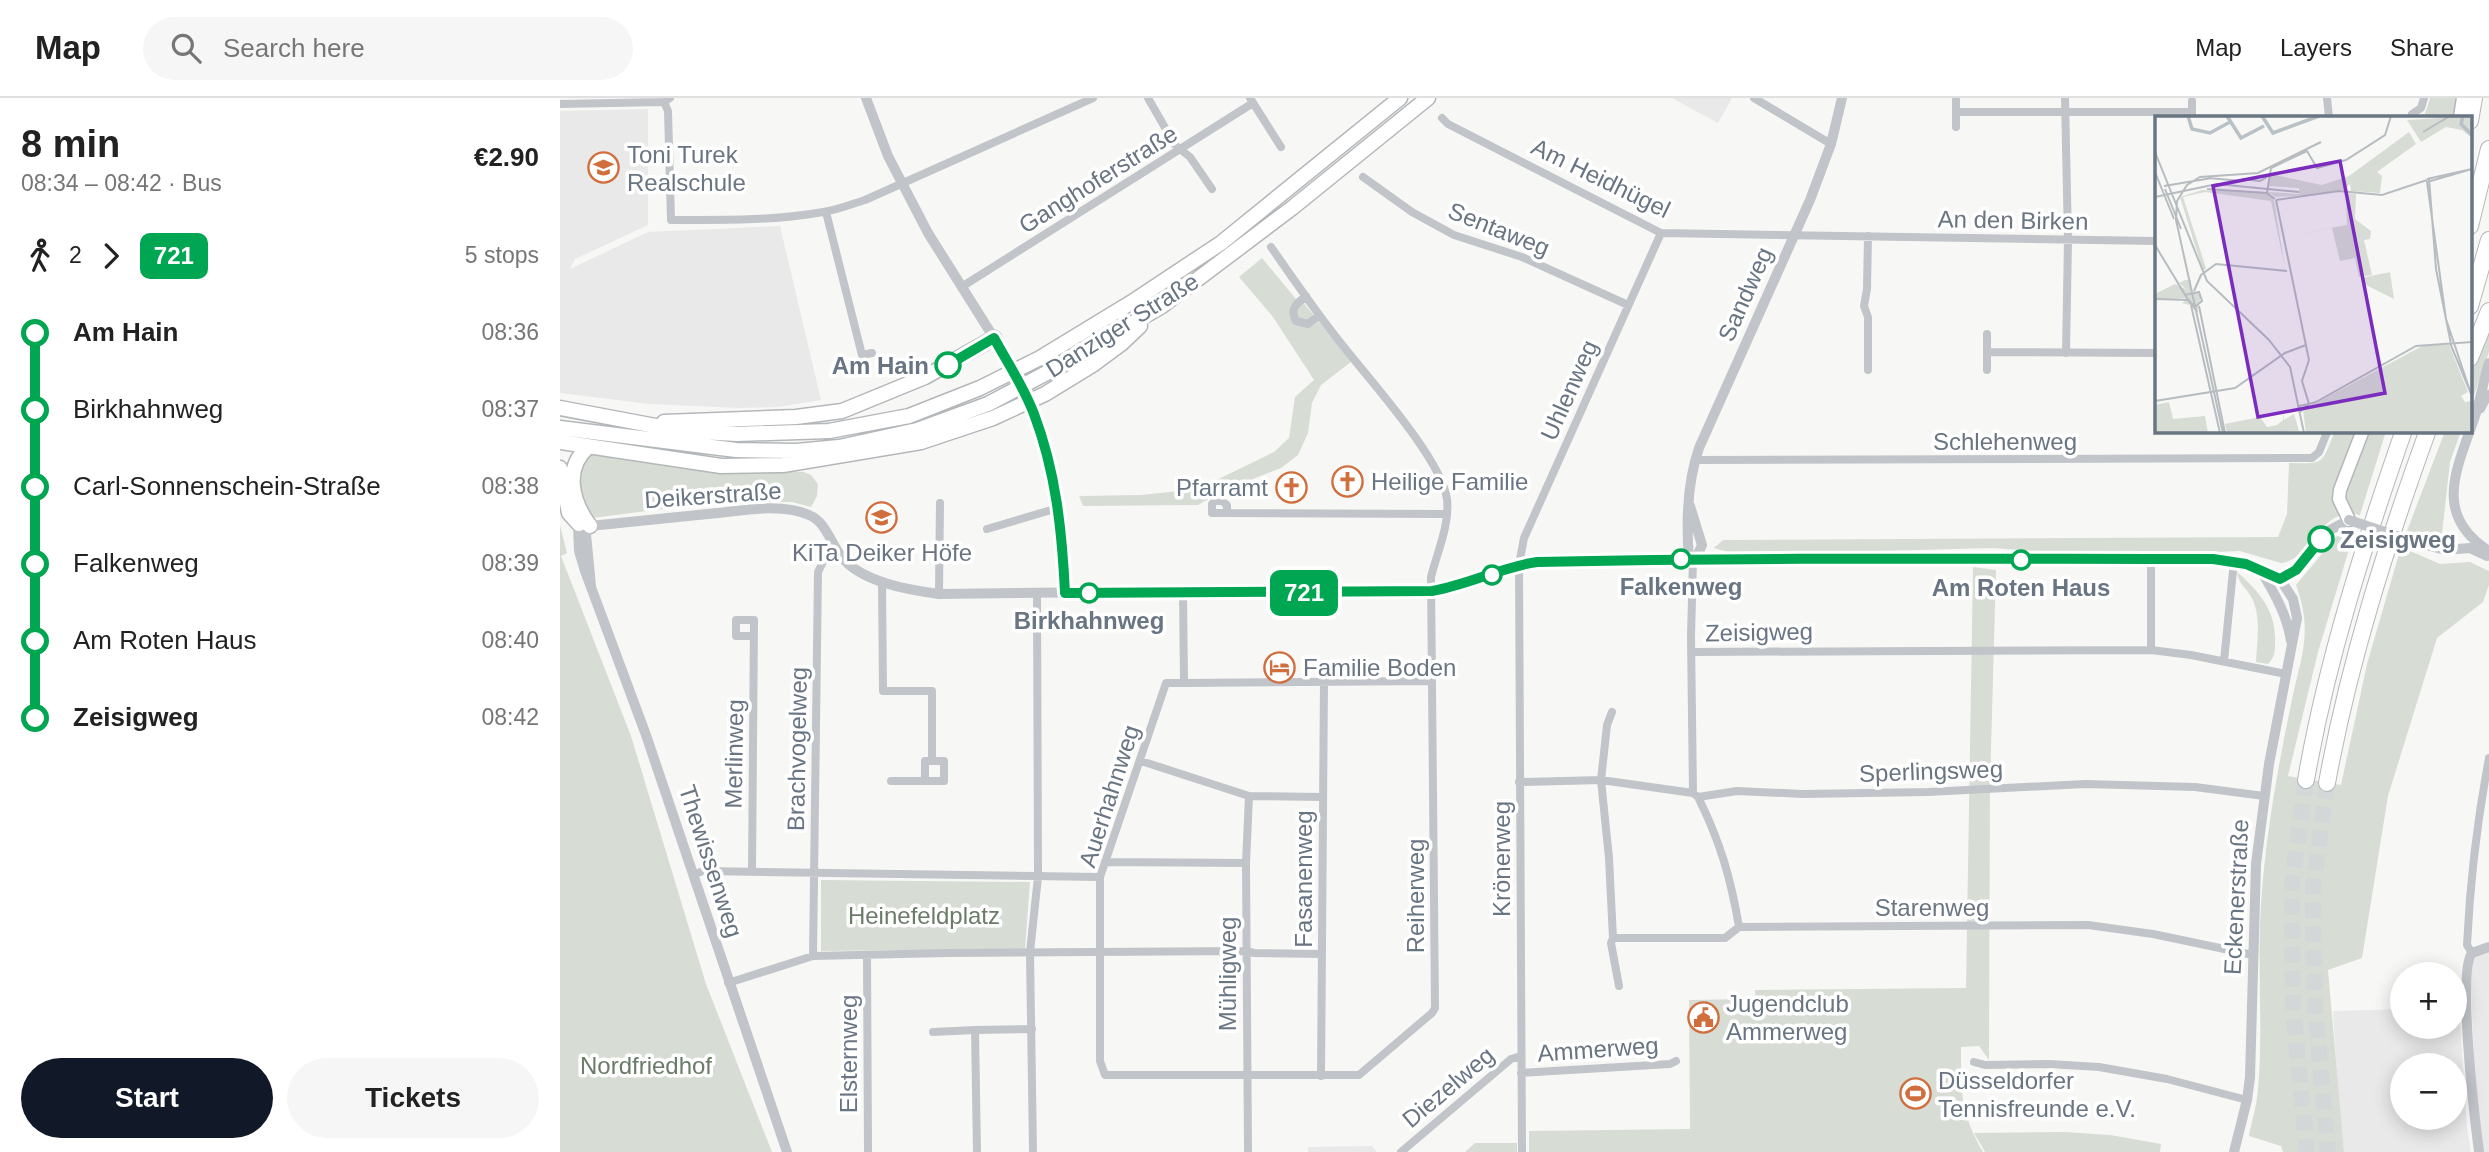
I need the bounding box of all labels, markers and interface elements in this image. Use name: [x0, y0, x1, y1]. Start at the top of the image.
search box: [143, 17, 633, 80]
text: Map: [35, 29, 101, 66]
icon: search: [167, 29, 205, 67]
text: Search here: [223, 33, 365, 63]
text: Map: [2195, 34, 2242, 61]
text: Layers: [2280, 34, 2352, 61]
text: Share: [2390, 34, 2454, 61]
inset map: [2155, 116, 2472, 432]
street label: Ganghoferstraße: [1014, 119, 1182, 239]
text: 8 min: [21, 123, 120, 165]
street label: Am Heidhügel: [1527, 133, 1675, 223]
place label: Toni Turek Realschule: [627, 141, 746, 196]
text: €2.90: [474, 142, 539, 172]
school or university icon: Toni Turek Realschule: [587, 151, 621, 185]
text: 08:34 – 08:42 · Bus: [21, 170, 222, 196]
street label: Sentaweg: [1444, 196, 1554, 262]
street label: An den Birken: [1937, 205, 2089, 235]
icon: walk: [21, 237, 59, 275]
icon: forward: [92, 237, 130, 275]
text: 2: [69, 242, 82, 268]
text: 721: [154, 242, 194, 269]
text: 5 stops: [465, 242, 539, 268]
street label: Sandweg: [1712, 243, 1778, 345]
street label: Danziger Straße: [1041, 267, 1203, 383]
text: Am Hain: [73, 317, 178, 347]
text: 08:36: [481, 319, 539, 345]
street label: Uhlenweg: [1535, 336, 1603, 444]
place label: Am Hain: [832, 352, 929, 379]
marker: Am Hain: [935, 352, 961, 378]
text: Birkhahnweg: [73, 394, 223, 424]
text: 08:37: [481, 396, 539, 422]
street label: Schlehenweg: [1933, 428, 2077, 455]
church icon: Heilige Familie: [1331, 464, 1365, 498]
place label: Heilige Familie: [1371, 468, 1528, 495]
church icon: Pfarramt: [1274, 470, 1308, 504]
text: Carl-Sonnenschein-Straße: [73, 471, 381, 501]
text: 08:38: [481, 473, 539, 499]
place label: Pfarramt: [1176, 474, 1268, 501]
street label: Deikerstraße: [644, 477, 782, 513]
school or university icon: KiTa Deiker Höfe: [865, 501, 899, 535]
marker: Zeisigweg: [2308, 526, 2334, 552]
place label: Zeisigweg: [2340, 526, 2456, 553]
place label: KiTa Deiker Höfe: [792, 539, 972, 566]
text: Falkenweg: [73, 548, 199, 578]
marker: Falkenweg: [1671, 549, 1691, 569]
text: 08:39: [481, 550, 539, 576]
marker: Am Roten Haus: [2011, 550, 2031, 570]
unlabelled marker: [1482, 565, 1502, 585]
line badge: 721: [1264, 570, 1344, 616]
place label: Falkenweg: [1620, 573, 1742, 600]
place label: Am Roten Haus: [1932, 574, 2110, 601]
text: 721: [1284, 579, 1324, 606]
marker: Birkhahnweg: [1079, 583, 1099, 603]
place label: Birkhahnweg: [1014, 607, 1164, 634]
street label: Zeisigweg: [1705, 618, 1813, 646]
text: Am Roten Haus: [73, 625, 257, 655]
text: 08:40: [481, 627, 539, 653]
hotel icon: Familie Boden: [1263, 650, 1297, 684]
place label: Familie Boden: [1303, 654, 1456, 681]
street label: Brachvogelweg: [782, 667, 812, 831]
street label: Merlinweg: [720, 699, 748, 809]
text: Zeisigweg: [73, 702, 199, 732]
text: 08:42: [481, 704, 539, 730]
street label: Auerhahnweg: [1073, 721, 1145, 871]
street label: Sperlingsweg: [1859, 755, 2003, 787]
street label: Thewissenweg: [674, 781, 748, 941]
street label: Krönerweg: [1488, 801, 1515, 917]
street label: Fasanenweg: [1290, 810, 1317, 948]
street label: Eckenerstraße: [2218, 818, 2254, 976]
street label: Reiherweg: [1402, 839, 1429, 953]
street label: Starenweg: [1875, 894, 1989, 921]
park label: Heinefeldplatz: [848, 902, 1000, 929]
street label: Mühligweg: [1214, 917, 1241, 1031]
map controls: [2390, 962, 2467, 1130]
button: +: [2390, 962, 2467, 1039]
place label: Jugendclub Ammerweg: [1726, 990, 1849, 1045]
street label: Elsternweg: [835, 995, 862, 1113]
public building icon: Jugendclub Ammerweg: [1686, 1000, 1720, 1034]
street label: Ammerweg: [1537, 1031, 1659, 1067]
street label: Diezelweg: [1397, 1041, 1499, 1133]
park label: Nordfriedhof: [580, 1052, 712, 1079]
button: −: [2390, 1053, 2467, 1130]
button: Start: [21, 1058, 273, 1138]
button: Tickets: [287, 1058, 539, 1138]
place label: Düsseldorfer Tennisfreunde e.V.: [1938, 1067, 2136, 1122]
sports icon: Düsseldorfer Tennisfreunde e.V.: [1898, 1077, 1932, 1111]

